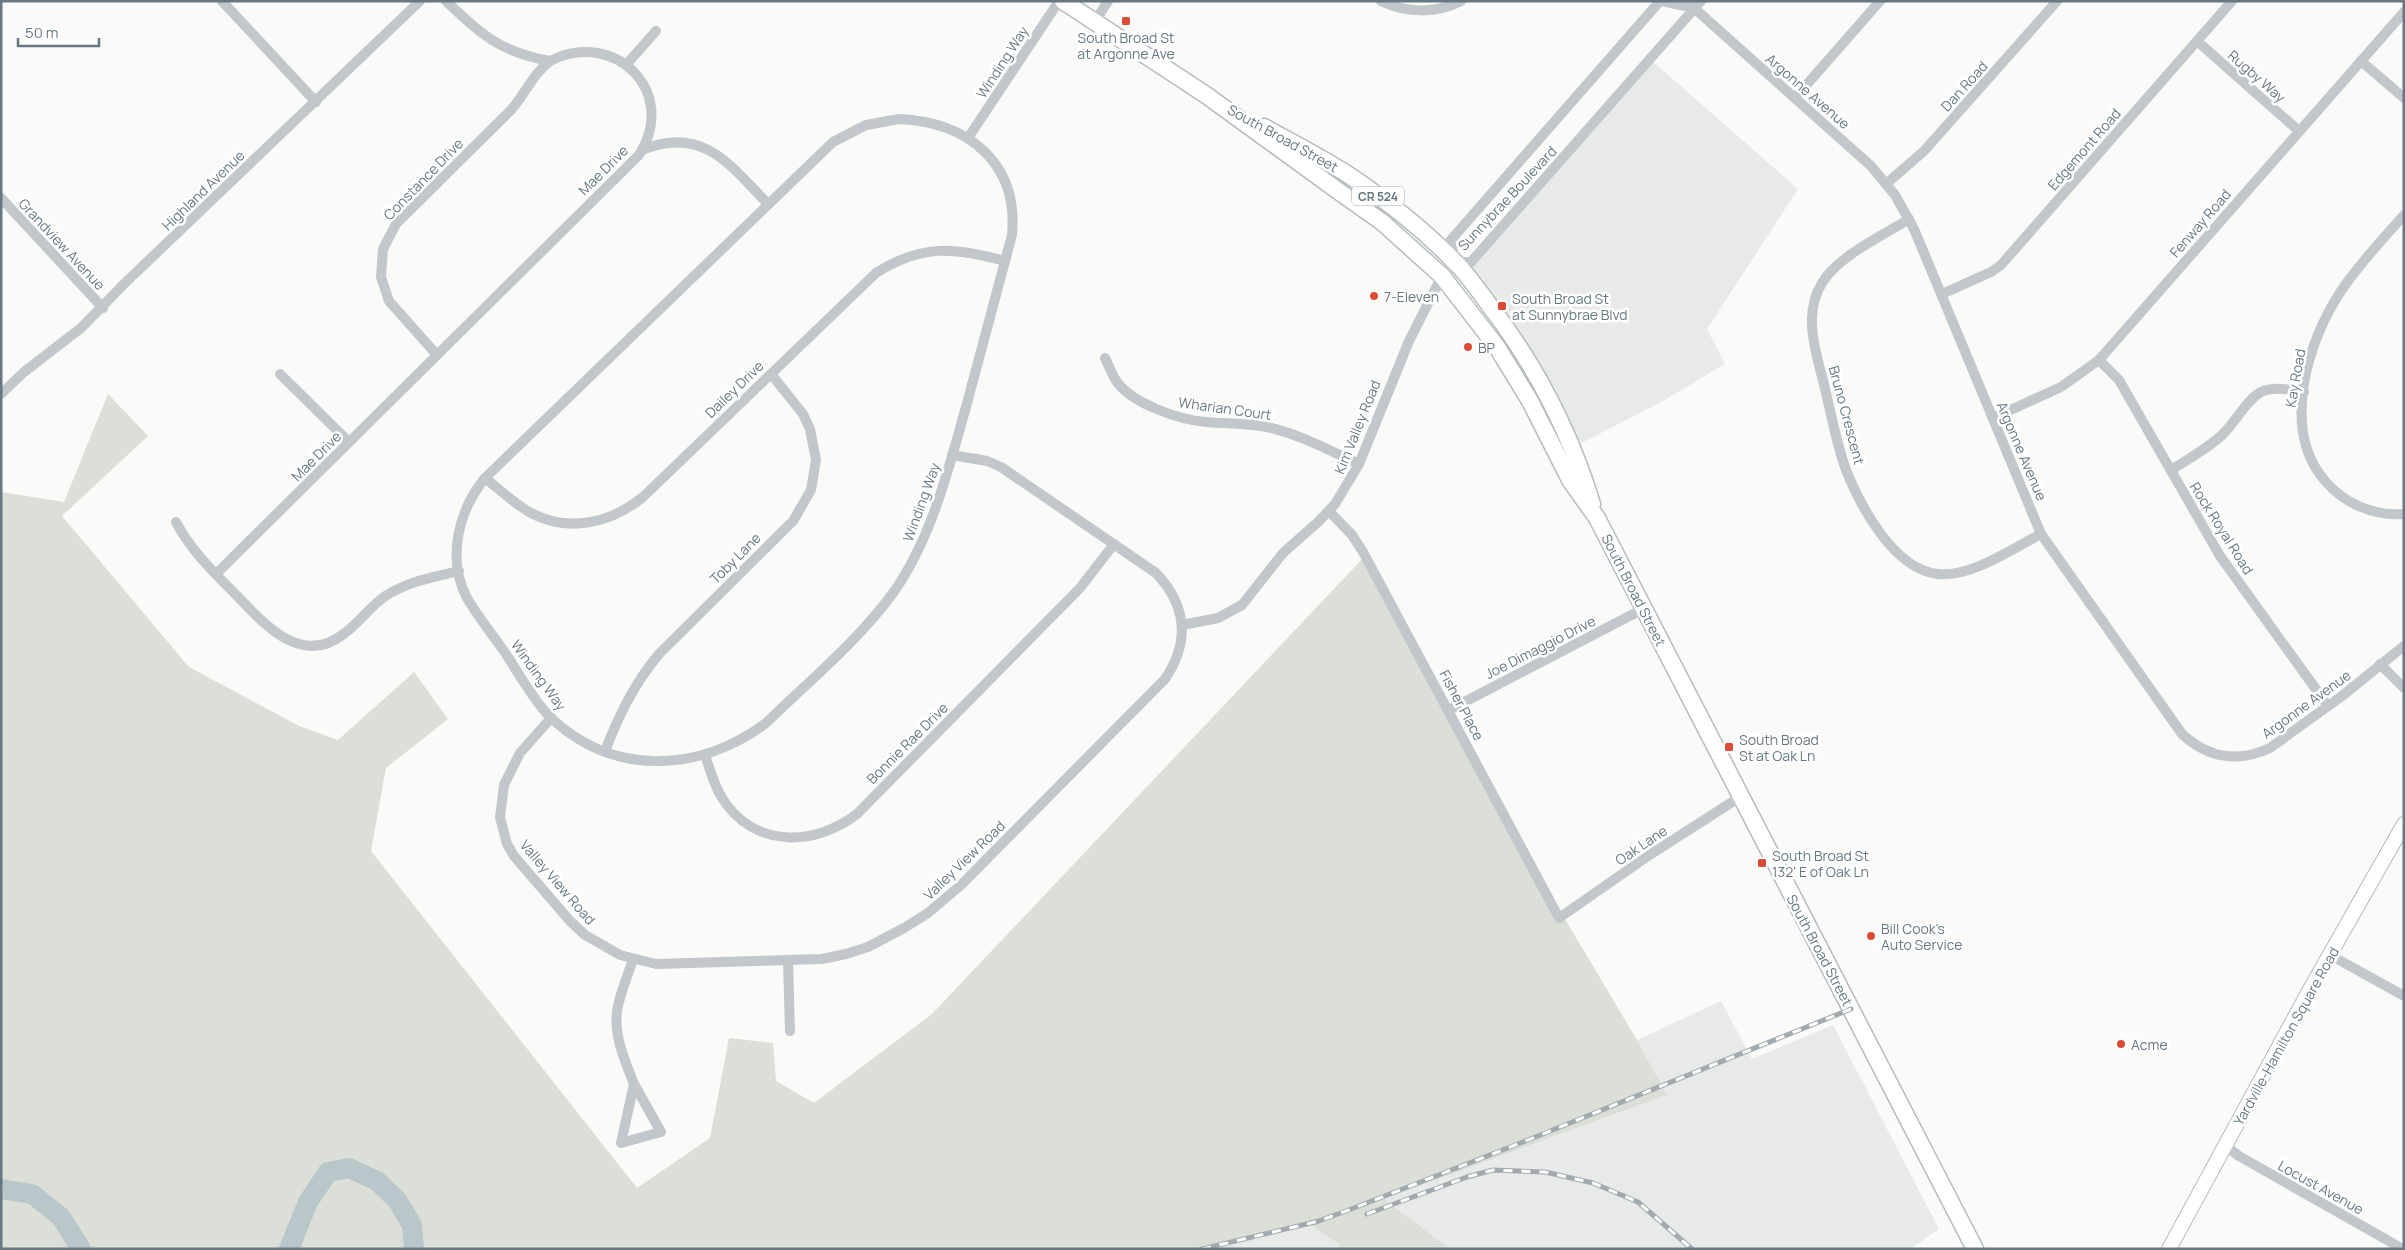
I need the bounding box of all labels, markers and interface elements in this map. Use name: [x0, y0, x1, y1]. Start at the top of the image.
scale bar: [18, 15, 99, 47]
marker: South Broad St at Argonne Ave: [1120, 15, 1132, 27]
text: 50 m: [25, 22, 59, 43]
street label: Winding Way: [972, 22, 1033, 102]
place label: South Broad St at Argonne Ave: [1077, 28, 1175, 63]
street label: Rugby Way: [2224, 46, 2290, 107]
street label: Argonne Avenue: [1762, 49, 1854, 133]
street label: Dan Road: [1936, 57, 1992, 115]
street label: South Broad Street: [1224, 100, 1342, 176]
street label: Edgemont Road: [2043, 104, 2125, 194]
street label: Constance Drive: [379, 134, 467, 224]
street label: Mae Drive: [574, 141, 632, 199]
street label: Sunnybrae Boulevard: [1453, 142, 1561, 254]
street label: Highland Avenue: [158, 146, 248, 234]
street label: Fenway Road: [2165, 185, 2235, 261]
road number: CR 524: [1352, 187, 1404, 206]
street label: Grandview Avenue: [15, 194, 109, 294]
place label: 7-Eleven: [1384, 287, 1439, 306]
place label: South Broad St at Sunnybrae Blvd: [1512, 289, 1628, 324]
marker: 7-Eleven: [1368, 290, 1380, 302]
marker: South Broad St at Sunnybrae Blvd: [1496, 300, 1508, 312]
place label: BP: [1478, 338, 1496, 357]
marker: BP: [1462, 341, 1474, 353]
street label: Kay Road: [2281, 347, 2309, 409]
street label: Dailey Drive: [701, 356, 767, 422]
street label: Bruno Crescent: [1825, 364, 1869, 467]
street label: Kim Valley Road: [1329, 377, 1385, 477]
street label: Wharian Court: [1177, 392, 1273, 424]
street label: Argonne Avenue: [1993, 399, 2051, 503]
street label: Mae Drive: [287, 427, 345, 485]
street label: Winding Way: [898, 459, 944, 544]
street label: Rock Royal Road: [2186, 478, 2258, 578]
street label: Toby Lane: [705, 528, 765, 588]
street label: South Broad Street: [1597, 531, 1671, 650]
street label: Joe Dimaggio Drive: [1481, 611, 1599, 683]
street label: Winding Way: [507, 636, 571, 714]
street label: Argonne Avenue: [2258, 665, 2354, 743]
street label: Fisher Place: [1435, 666, 1489, 744]
street label: Bonnie Rae Drive: [862, 698, 952, 788]
place label: South Broad St at Oak Ln: [1739, 730, 1819, 765]
marker: South Broad St at Oak Ln: [1723, 741, 1735, 753]
street label: Valley View Road: [919, 816, 1009, 904]
street label: Oak Lane: [1611, 821, 1671, 869]
street label: Valley View Road: [516, 836, 600, 928]
place label: South Broad St 132' E of Oak Ln: [1772, 846, 1869, 881]
marker: South Broad St 132' E of Oak Ln: [1756, 857, 1768, 869]
street label: South Broad Street: [1783, 891, 1858, 1009]
place label: Bill Cook's Auto Service: [1881, 919, 1963, 954]
marker: Bill Cook's Auto Service: [1865, 930, 1877, 942]
street label: Yardville-Hamilton Square Road: [2229, 943, 2343, 1129]
place label: Acme: [2131, 1035, 2168, 1054]
marker: Acme: [2115, 1038, 2127, 1050]
street label: Locust Avenue: [2275, 1156, 2367, 1218]

